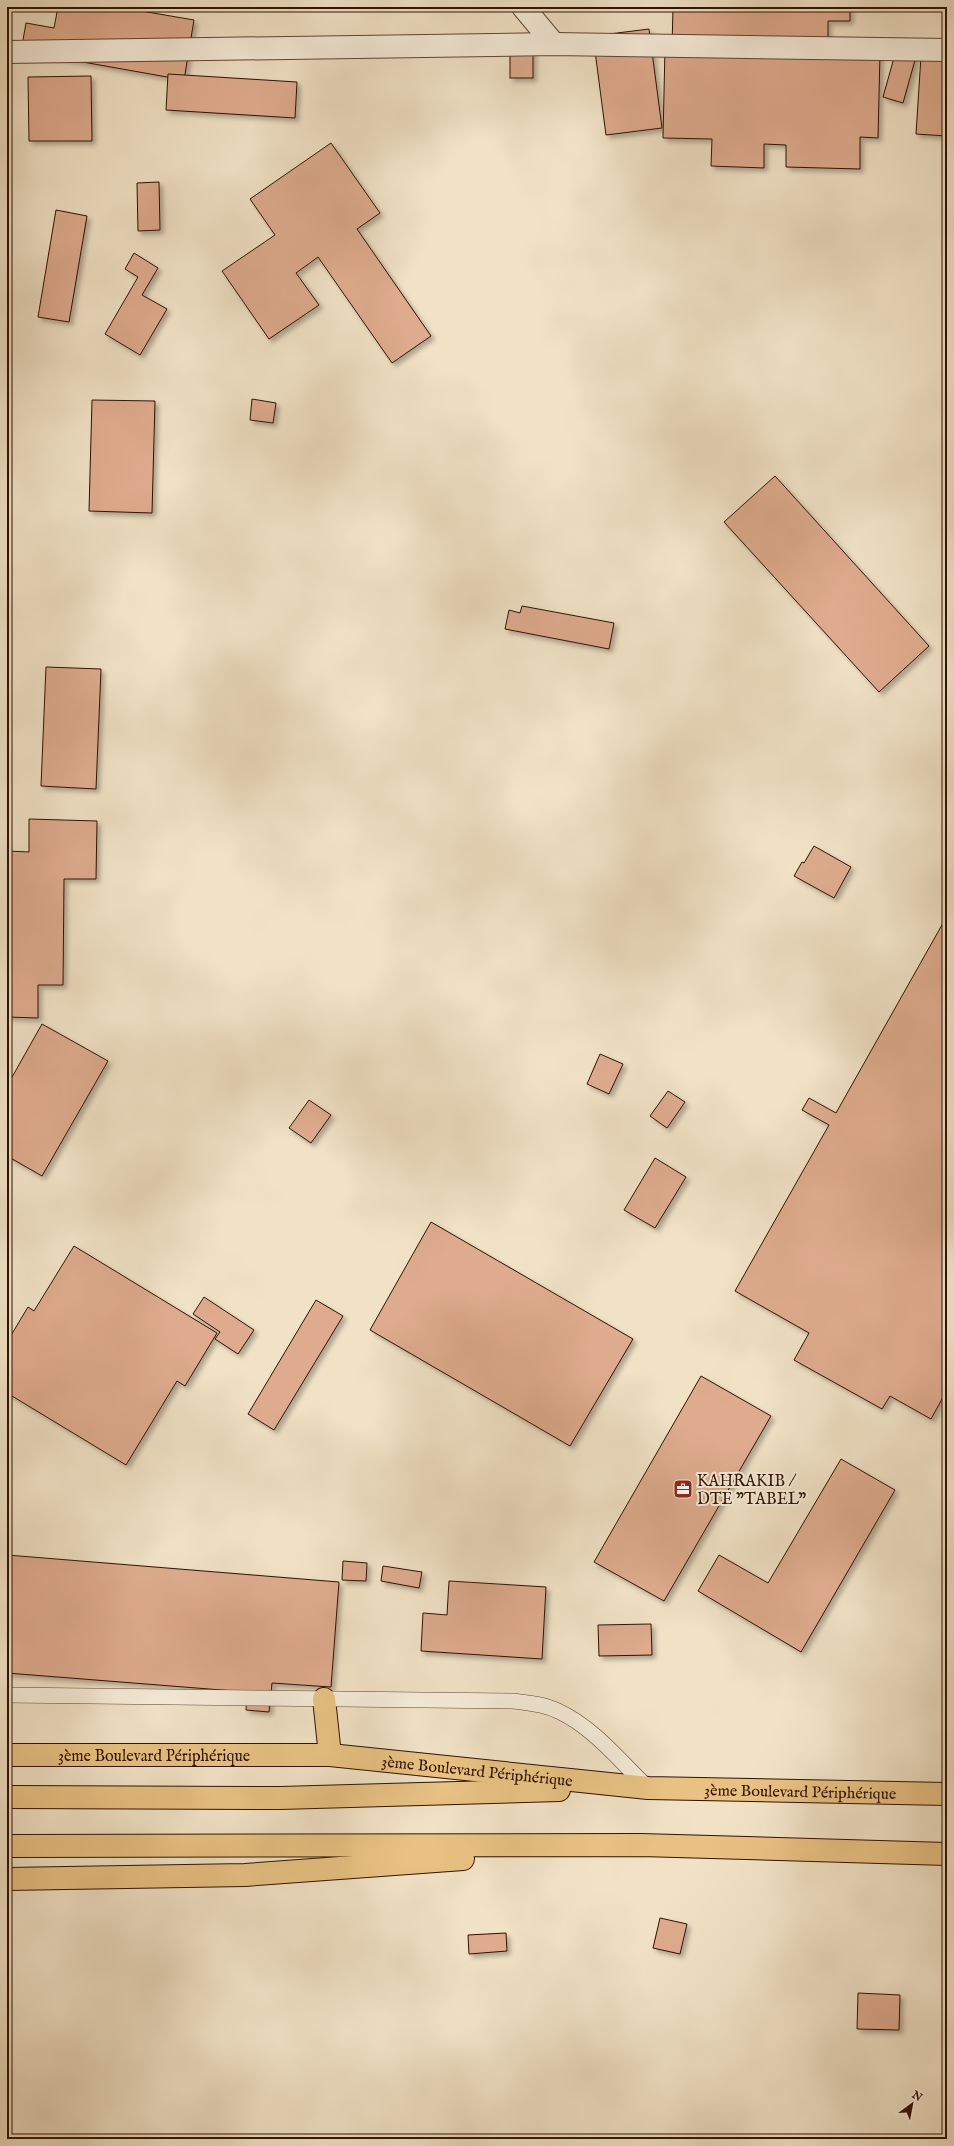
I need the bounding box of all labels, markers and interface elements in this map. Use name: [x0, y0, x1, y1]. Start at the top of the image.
place label: KAHRAKIB / DTE "TABEL": [697, 1472, 806, 1510]
office icon: KAHRAKIB / DTE "TABEL": [672, 1478, 694, 1500]
street label: 3ème Boulevard Périphérique: [58, 1747, 250, 1767]
street label: 3ème Boulevard Périphérique: [380, 1752, 574, 1792]
street label: 3ème Boulevard Périphérique: [704, 1781, 896, 1805]
north arrow: [892, 2084, 932, 2124]
text: N: [908, 2087, 925, 2105]

